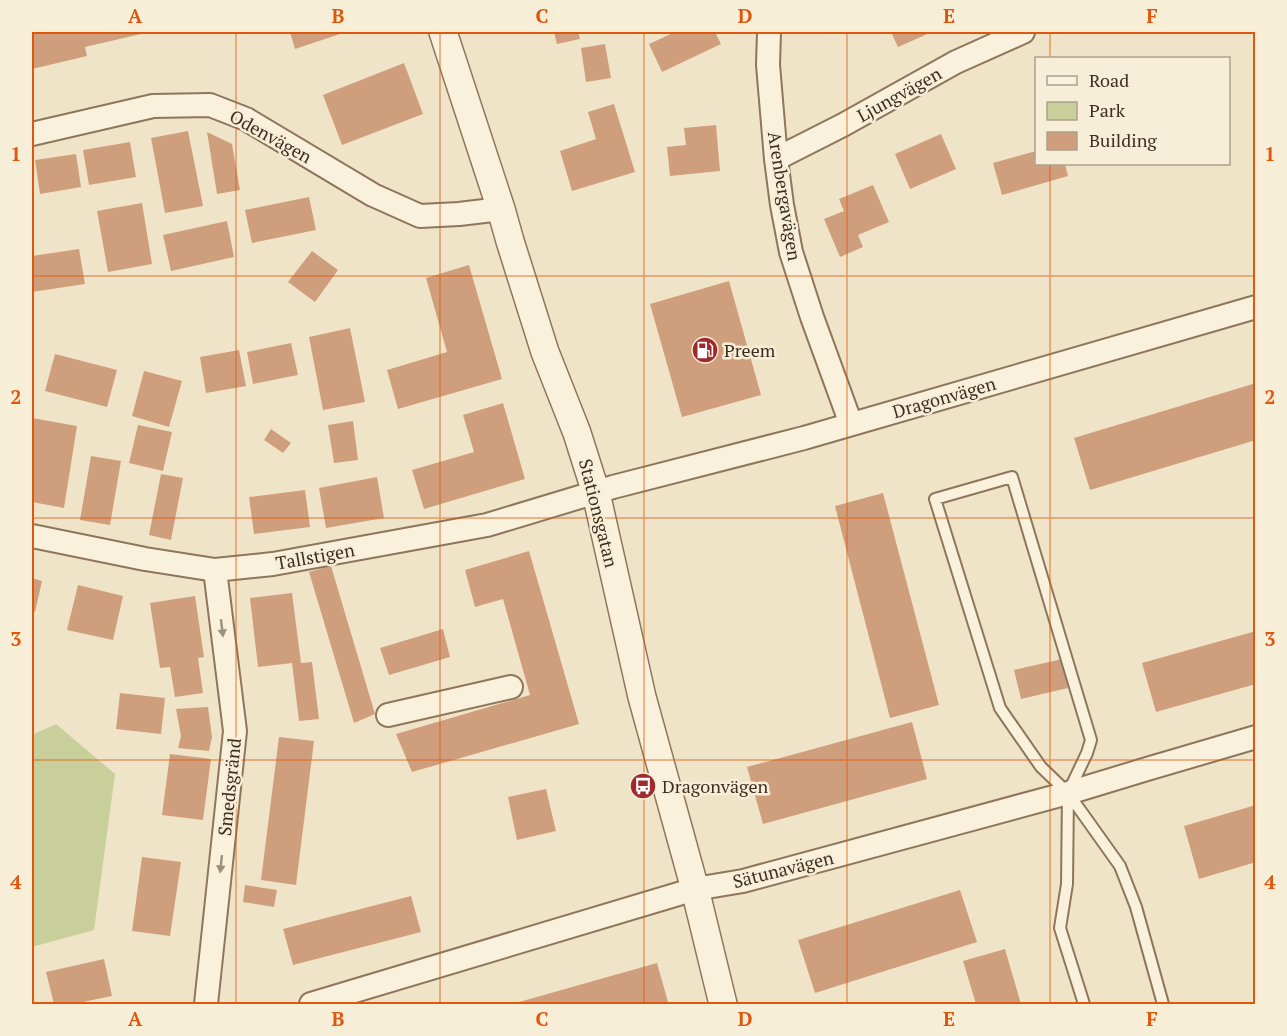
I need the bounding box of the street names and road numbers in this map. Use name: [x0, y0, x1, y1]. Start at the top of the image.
street label: Ljungvägen: [853, 61, 946, 127]
street label: Odenvägen: [226, 104, 317, 169]
street label: Arenbergavägen: [763, 130, 807, 263]
street label: Dragonvägen: [890, 371, 999, 423]
street label: Stationsgatan: [574, 456, 624, 570]
street label: Tallstigen: [274, 537, 357, 575]
street label: Smedsgränd: [212, 737, 246, 837]
street label: Sätunavägen: [730, 845, 836, 893]

